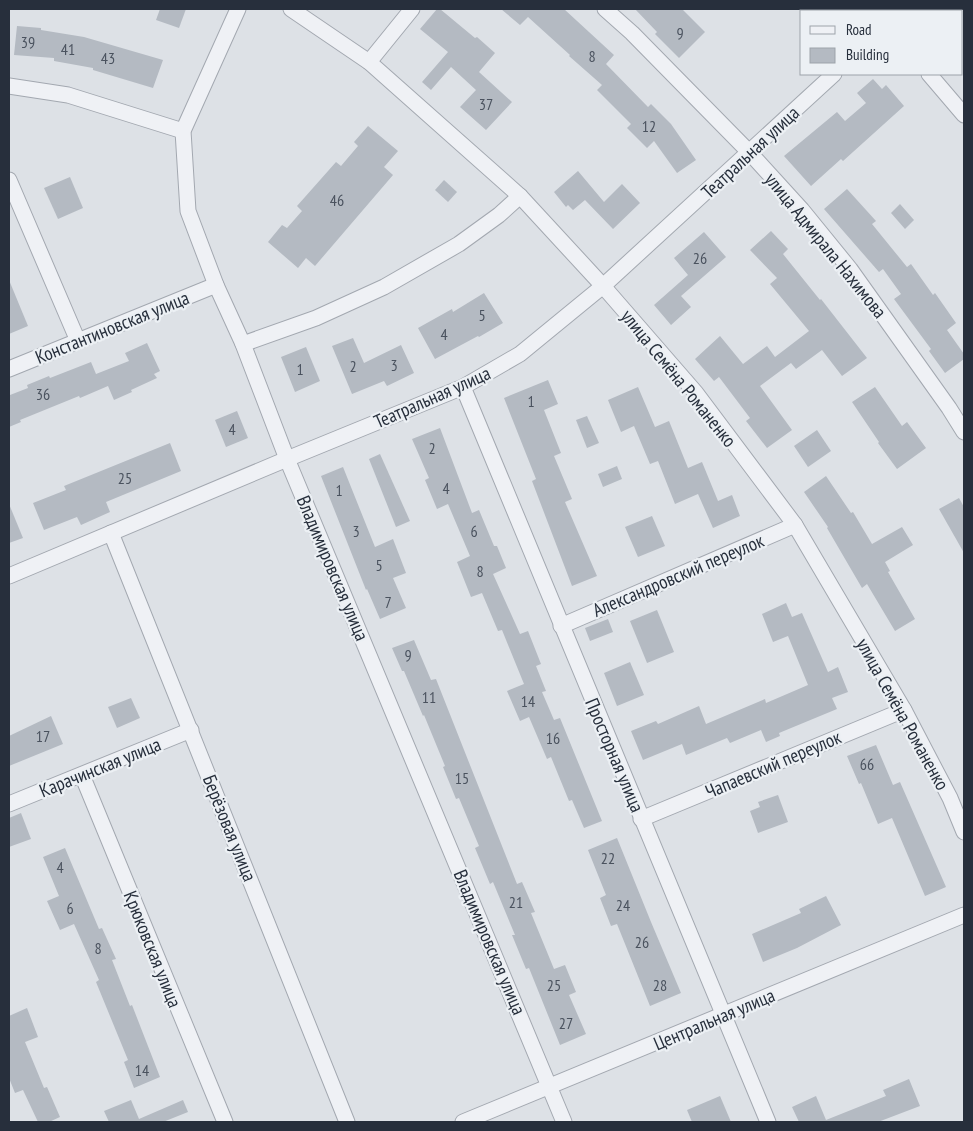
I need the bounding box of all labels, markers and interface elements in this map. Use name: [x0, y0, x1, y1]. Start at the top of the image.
legend: [800, 10, 963, 75]
text: Road: [846, 20, 872, 39]
house number: 9: [676, 23, 684, 43]
house number: 39: [21, 32, 35, 52]
house number: 41: [61, 39, 75, 59]
text: Building: [846, 45, 889, 64]
house number: 8: [588, 46, 596, 66]
house number: 43: [101, 48, 115, 68]
house number: 37: [479, 94, 493, 114]
street label: Театральная улица: [696, 101, 804, 203]
house number: 12: [642, 116, 656, 136]
street label: улица Адмирала Нахимова: [760, 167, 892, 323]
house number: 46: [330, 190, 344, 210]
house number: 26: [693, 248, 707, 268]
street label: Константиновская улица: [32, 285, 192, 369]
street label: улица Семёна Романенко: [616, 304, 742, 452]
house number: 5: [478, 305, 486, 325]
house number: 4: [440, 324, 448, 344]
house number: 3: [390, 355, 398, 375]
house number: 2: [349, 356, 357, 376]
house number: 1: [296, 359, 304, 379]
street label: Театральная улица: [370, 361, 494, 433]
house number: 36: [36, 384, 50, 404]
house number: 1: [527, 391, 535, 411]
house number: 4: [228, 419, 236, 439]
house number: 2: [428, 438, 436, 458]
house number: 25: [118, 468, 132, 488]
house number: 4: [442, 478, 450, 498]
house number: 1: [335, 480, 343, 500]
street label: Владимировская улица: [292, 492, 374, 644]
house number: 3: [352, 521, 360, 541]
house number: 6: [470, 521, 478, 541]
street label: Александровский переулок: [589, 528, 768, 622]
house number: 5: [375, 555, 383, 575]
house number: 8: [476, 561, 484, 581]
house number: 7: [384, 592, 392, 612]
street label: улица Семёна Романенко: [851, 634, 955, 794]
house number: 9: [404, 645, 412, 665]
house number: 11: [422, 687, 436, 707]
house number: 14: [521, 691, 535, 711]
street label: Просторная улица: [580, 694, 650, 816]
street label: Чапаевский переулок: [702, 724, 845, 803]
house number: 17: [36, 726, 50, 746]
house number: 16: [546, 728, 560, 748]
street label: Карачинская улица: [36, 732, 164, 802]
house number: 66: [860, 754, 874, 774]
house number: 15: [455, 768, 469, 788]
street label: Берёзовая улица: [198, 771, 262, 885]
house number: 22: [601, 848, 615, 868]
house number: 4: [56, 857, 64, 877]
street label: Владимировская улица: [449, 866, 531, 1018]
street label: Крюковская улица: [119, 887, 187, 1011]
house number: 21: [509, 892, 523, 912]
house number: 24: [616, 895, 630, 915]
house number: 6: [66, 898, 74, 918]
house number: 26: [635, 932, 649, 952]
house number: 8: [94, 938, 102, 958]
house number: 25: [547, 975, 561, 995]
house number: 28: [653, 975, 667, 995]
street label: Центральная улица: [650, 983, 778, 1055]
house number: 27: [559, 1013, 573, 1033]
house number: 14: [135, 1060, 149, 1080]

